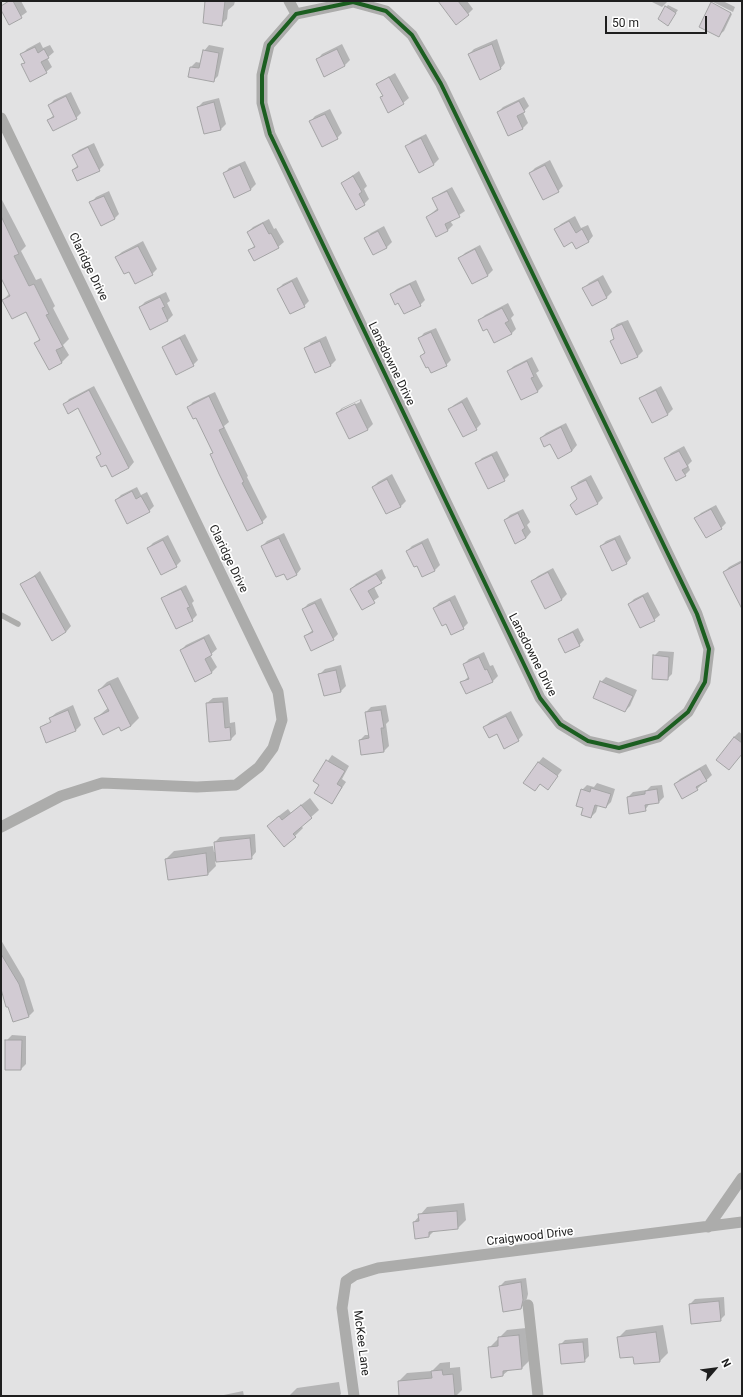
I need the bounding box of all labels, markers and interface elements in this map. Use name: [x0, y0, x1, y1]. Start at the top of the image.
scale bar: [607, 8, 709, 34]
text: 50 m: [612, 16, 639, 30]
street label: Claridge Drive: [65, 231, 111, 303]
street label: Lansdowne Drive: [365, 320, 417, 408]
street label: Claridge Drive: [205, 523, 251, 595]
street label: Lansdowne Drive: [505, 611, 559, 699]
street label: Craigwood Drive: [486, 1225, 574, 1249]
street label: McKee Lane: [350, 1309, 372, 1377]
north arrow: [695, 1349, 735, 1389]
text: N: [718, 1357, 734, 1370]

